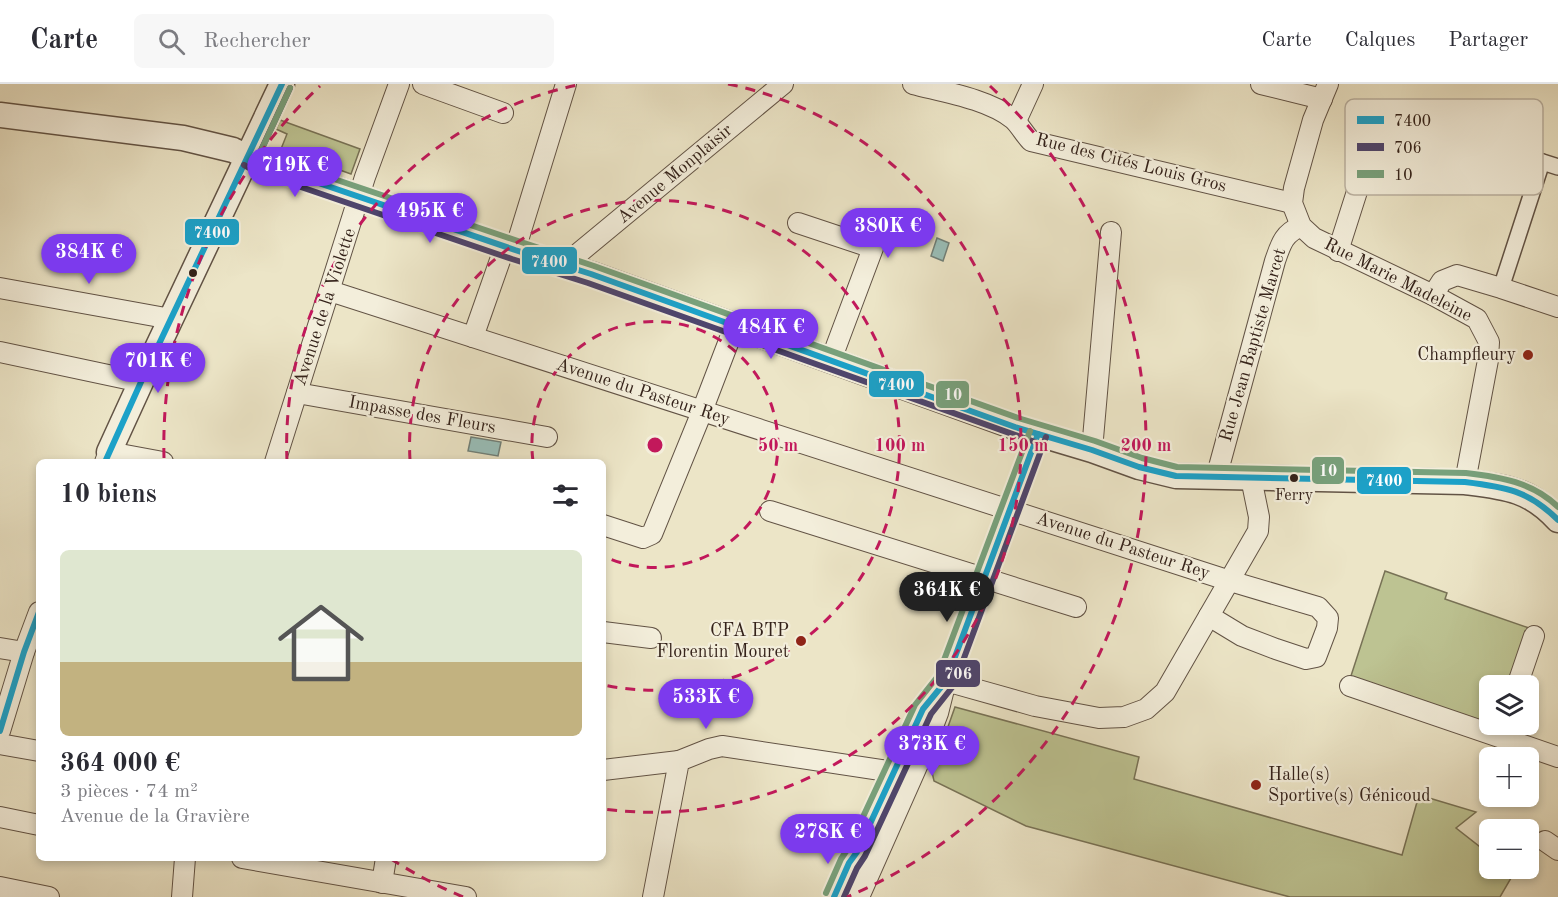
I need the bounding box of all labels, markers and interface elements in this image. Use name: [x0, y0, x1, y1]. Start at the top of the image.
search box: [134, 14, 554, 68]
icon: search: [155, 25, 188, 58]
text: Carte: [30, 27, 98, 55]
text: Rechercher: [203, 30, 311, 52]
text: Carte: [1262, 30, 1312, 51]
text: Calques: [1345, 30, 1415, 51]
text: Partager: [1448, 30, 1528, 51]
legend: [1345, 99, 1543, 195]
text: 7400: [1394, 114, 1431, 130]
street label: Avenue Monplaisir: [614, 120, 736, 227]
street label: Rue des Cités Louis Gros: [1034, 131, 1228, 195]
text: 706: [1394, 141, 1422, 157]
pin: 719K €: [246, 147, 344, 198]
text: 719K €: [261, 156, 329, 176]
text: 10: [1394, 168, 1413, 184]
pin: 495K €: [381, 193, 479, 244]
text: 495K €: [396, 202, 464, 222]
pin: 380K €: [839, 208, 937, 259]
text: 380K €: [854, 217, 922, 237]
line badge: 7400: [184, 218, 240, 246]
text: 7400: [193, 226, 231, 242]
street label: Avenue de la Violette: [291, 226, 359, 388]
pin: 384K €: [40, 234, 138, 285]
street label: Rue Marie Madeleine: [1321, 235, 1475, 325]
text: 384K €: [55, 243, 123, 263]
line badge: 7400: [521, 246, 578, 275]
street label: Rue Jean Baptiste Marcet: [1217, 246, 1289, 444]
text: 7400: [530, 255, 568, 271]
unlabelled marker: [187, 267, 199, 279]
pin: 484K €: [722, 309, 820, 360]
text: 484K €: [737, 318, 805, 338]
pin: 701K €: [109, 343, 207, 394]
place label: Champfleury: [1417, 346, 1516, 364]
marker: Champfleury: [1521, 348, 1535, 362]
text: 701K €: [124, 352, 192, 372]
street label: Avenue du Pasteur Rey: [554, 355, 733, 429]
line badge: 7400: [868, 370, 925, 398]
text: 7400: [877, 378, 915, 394]
line badge: 10: [935, 380, 970, 409]
text: 10: [944, 388, 962, 404]
street label: Impasse des Fleurs: [347, 393, 497, 437]
centre of rings: [645, 435, 665, 455]
text: 50 m: [758, 437, 798, 455]
text: 100 m: [875, 437, 925, 455]
text: 150 m: [998, 437, 1048, 455]
text: 200 m: [1121, 437, 1171, 455]
line badge: 10: [1311, 456, 1345, 485]
text: 10: [1319, 464, 1337, 480]
line badge: 7400: [1356, 466, 1412, 495]
marker: Ferry: [1288, 472, 1300, 484]
text: 7400: [1365, 474, 1403, 490]
icon: filters: [549, 479, 582, 512]
text: 10 biens: [60, 482, 157, 508]
place label: Ferry: [1275, 488, 1314, 504]
street label: Avenue du Pasteur Rey: [1034, 509, 1213, 583]
pin: 364K €: [898, 572, 996, 623]
text: 364K €: [913, 581, 981, 601]
icon: home: [267, 589, 375, 697]
place label: CFA BTP Florentin Mouret: [656, 622, 789, 661]
marker: CFA BTP Florentin Mouret: [794, 634, 808, 648]
line badge: 706: [935, 659, 981, 688]
text: 706: [944, 667, 972, 683]
map controls: [1479, 675, 1539, 879]
button: layers: [1479, 675, 1539, 735]
pin: 533K €: [657, 679, 755, 730]
text: 533K €: [672, 688, 740, 708]
pin: 373K €: [883, 726, 981, 777]
text: 373K €: [898, 735, 966, 755]
button: +: [1479, 747, 1539, 807]
text: 364 000 €: [60, 751, 180, 777]
place label: Halle(s) Sportive(s) Génicoud: [1268, 765, 1431, 805]
marker: Halle(s) Sportive(s) Génicoud: [1249, 778, 1263, 792]
text: 3 pièces · 74 m²: [60, 782, 198, 802]
text: Avenue de la Gravière: [60, 807, 250, 827]
pin: 278K €: [779, 814, 877, 865]
button: −: [1479, 819, 1539, 879]
text: 278K €: [794, 823, 862, 843]

